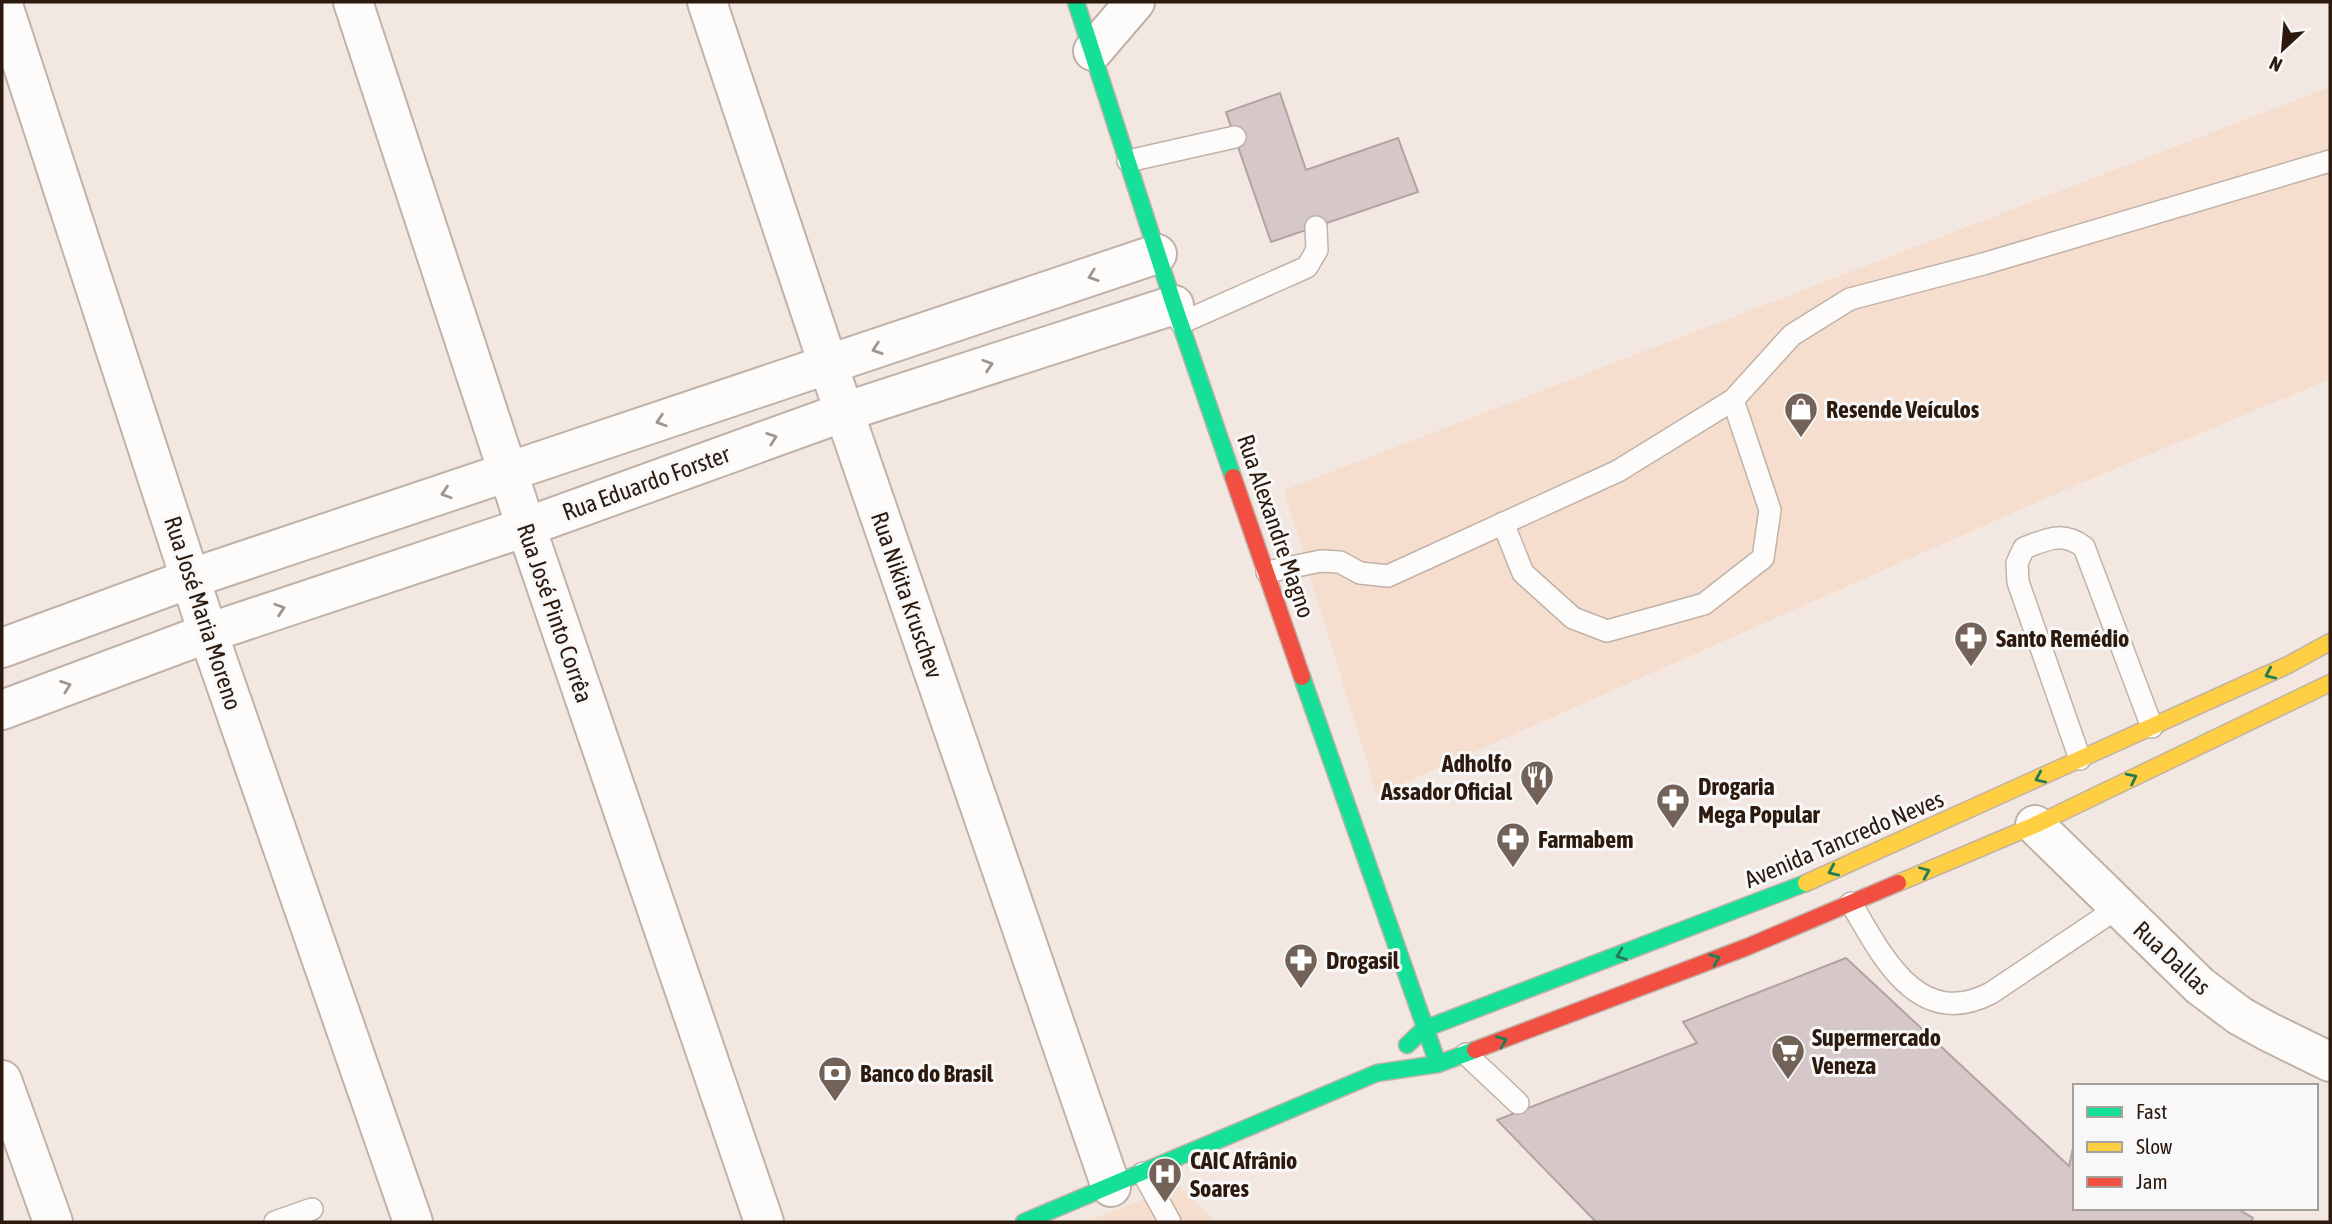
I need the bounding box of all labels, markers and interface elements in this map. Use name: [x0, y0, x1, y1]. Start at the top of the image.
north arrow: [2248, 14, 2318, 84]
text: N: [2266, 52, 2285, 77]
one-way arrow: [1087, 268, 1099, 282]
one-way arrow: [872, 341, 884, 355]
one-way arrow: [981, 359, 994, 373]
shop icon: Resende Veículos: [1782, 390, 1820, 439]
place label: Resende Veículos: [1826, 396, 1980, 423]
one-way arrow: [656, 413, 668, 427]
street label: Rua Alexandre Magno: [1232, 431, 1320, 621]
one-way arrow: [766, 432, 778, 446]
street label: Rua Eduardo Forster: [559, 440, 734, 526]
one-way arrow: [440, 485, 452, 499]
street label: Rua Nikita Kruschev: [866, 508, 948, 682]
street label: Rua José Maria Moreno: [159, 513, 247, 713]
street label: Rua José Pinto Corrêa: [512, 520, 598, 706]
one-way arrow: [273, 603, 285, 617]
pharmacy icon: Santo Remédio: [1952, 619, 1990, 668]
place label: Santo Remédio: [1996, 625, 2129, 652]
one-way arrow: [2265, 666, 2277, 680]
one-way arrow: [59, 680, 71, 694]
place label: Adholfo Assador Oficial: [1380, 750, 1513, 805]
restaurant icon: Adholfo Assador Oficial: [1518, 758, 1556, 807]
one-way arrow: [2035, 769, 2047, 783]
place label: Drogaria Mega Popular: [1698, 773, 1821, 828]
one-way arrow: [2125, 773, 2137, 787]
pharmacy icon: Drogaria Mega Popular: [1654, 781, 1692, 830]
street label: Avenida Tancredo Neves: [1740, 785, 1948, 893]
pharmacy icon: Farmabem: [1494, 820, 1532, 869]
place label: Farmabem: [1538, 826, 1633, 853]
one-way arrow: [1828, 863, 1840, 877]
one-way arrow: [1917, 866, 1930, 880]
street label: Rua Dallas: [2128, 916, 2216, 1000]
pharmacy icon: Drogasil: [1282, 941, 1320, 990]
place label: Drogasil: [1326, 947, 1400, 974]
one-way arrow: [1616, 947, 1628, 961]
one-way arrow: [1708, 954, 1720, 968]
place label: Supermercado Veneza: [1811, 1024, 1941, 1079]
supermarket icon: Supermercado Veneza: [1769, 1032, 1807, 1081]
one-way arrow: [1496, 1035, 1508, 1049]
bank icon: Banco do Brasil: [816, 1054, 854, 1103]
place label: Banco do Brasil: [860, 1060, 994, 1087]
legend: [2073, 1084, 2318, 1210]
text: Fast: [2136, 1099, 2167, 1123]
text: Slow: [2136, 1134, 2173, 1158]
place label: CAIC Afrânio Soares: [1190, 1147, 1297, 1202]
hospital icon: CAIC Afrânio Soares: [1146, 1155, 1184, 1204]
text: Jam: [2136, 1169, 2168, 1193]

